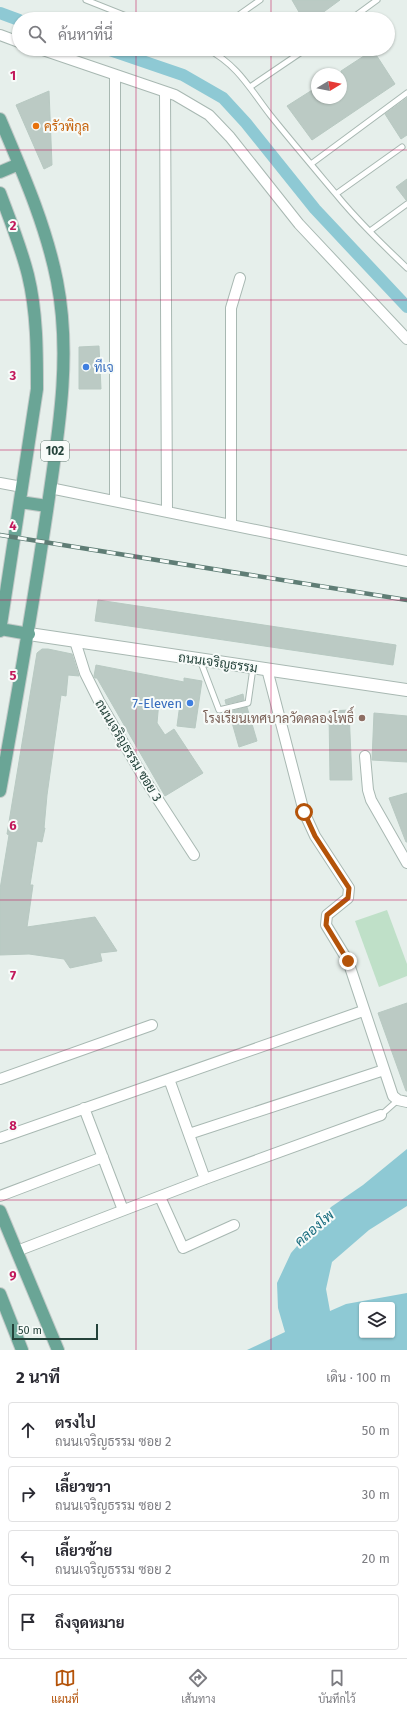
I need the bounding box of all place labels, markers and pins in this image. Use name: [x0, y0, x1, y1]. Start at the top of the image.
place label: ครัวพิกุล: [44, 118, 89, 136]
marker: ครัวพิกุล: [31, 121, 41, 131]
place label: ทีเจ: [94, 358, 114, 375]
marker: ทีเจ: [81, 362, 91, 372]
place label: 7-Eleven: [132, 696, 182, 711]
marker: 7-Eleven: [185, 698, 195, 708]
place label: โรงเรียนเทศบาลวัดคลองโพธิ์: [203, 706, 354, 726]
marker: โรงเรียนเทศบาลวัดคลองโพธิ์: [357, 713, 367, 723]

